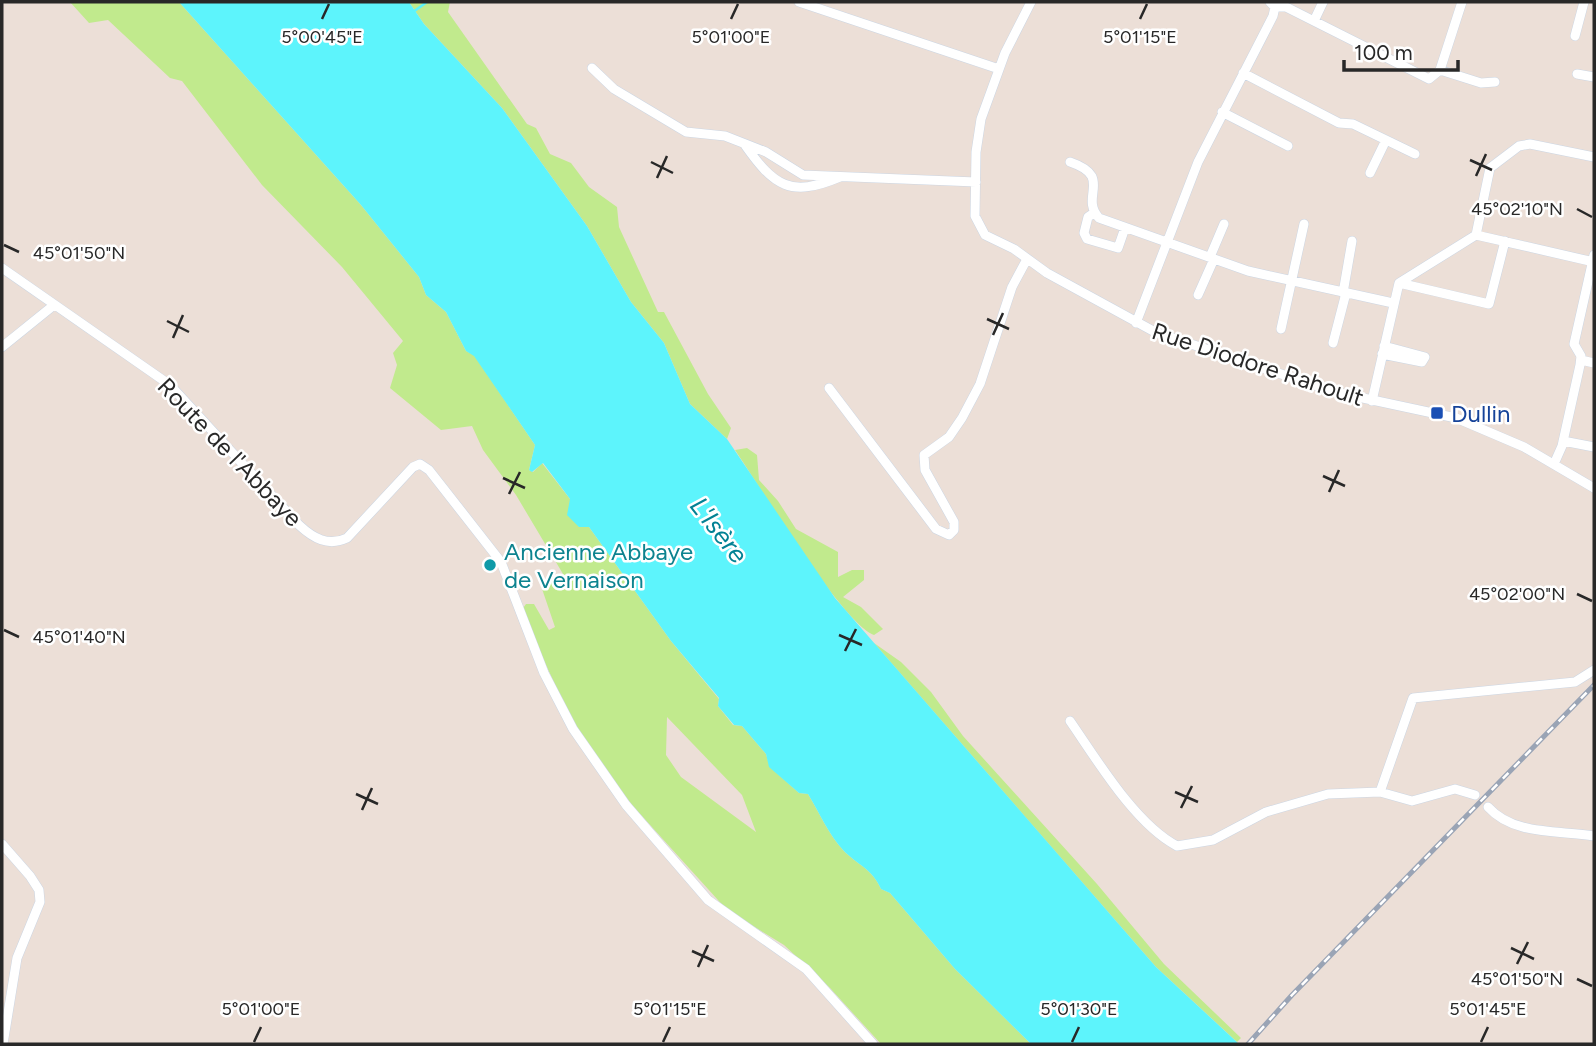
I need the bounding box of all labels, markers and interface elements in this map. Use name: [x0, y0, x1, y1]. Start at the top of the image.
text: 5°00'45"E: [281, 26, 363, 48]
text: 5°01'00"E: [691, 26, 771, 48]
text: 5°01'15"E: [1103, 26, 1177, 48]
scale bar: [1344, 28, 1458, 72]
text: 100 m: [1354, 40, 1413, 65]
text: 45°02'10"N: [1471, 198, 1563, 220]
text: 45°01'50"N: [33, 242, 125, 264]
street label: Rue Diodore Rahoult: [1148, 316, 1368, 412]
street label: Route de l'Abbaye: [152, 372, 308, 532]
place label: Dullin: [1451, 399, 1510, 428]
marker: Dullin: [1429, 405, 1445, 421]
water label: L'Isère: [683, 490, 755, 570]
place label: Ancienne Abbaye de Vernaison: [504, 537, 693, 594]
marker: Ancienne Abbaye de Vernaison: [482, 557, 498, 573]
text: 45°02'00"N: [1469, 583, 1565, 605]
text: 45°01'40"N: [32, 626, 126, 648]
text: 45°01'50"N: [1471, 968, 1563, 990]
text: 5°01'00"E: [221, 998, 301, 1020]
text: 5°01'15"E: [633, 998, 707, 1020]
text: 5°01'30"E: [1040, 998, 1118, 1020]
text: 5°01'45"E: [1449, 998, 1527, 1020]

